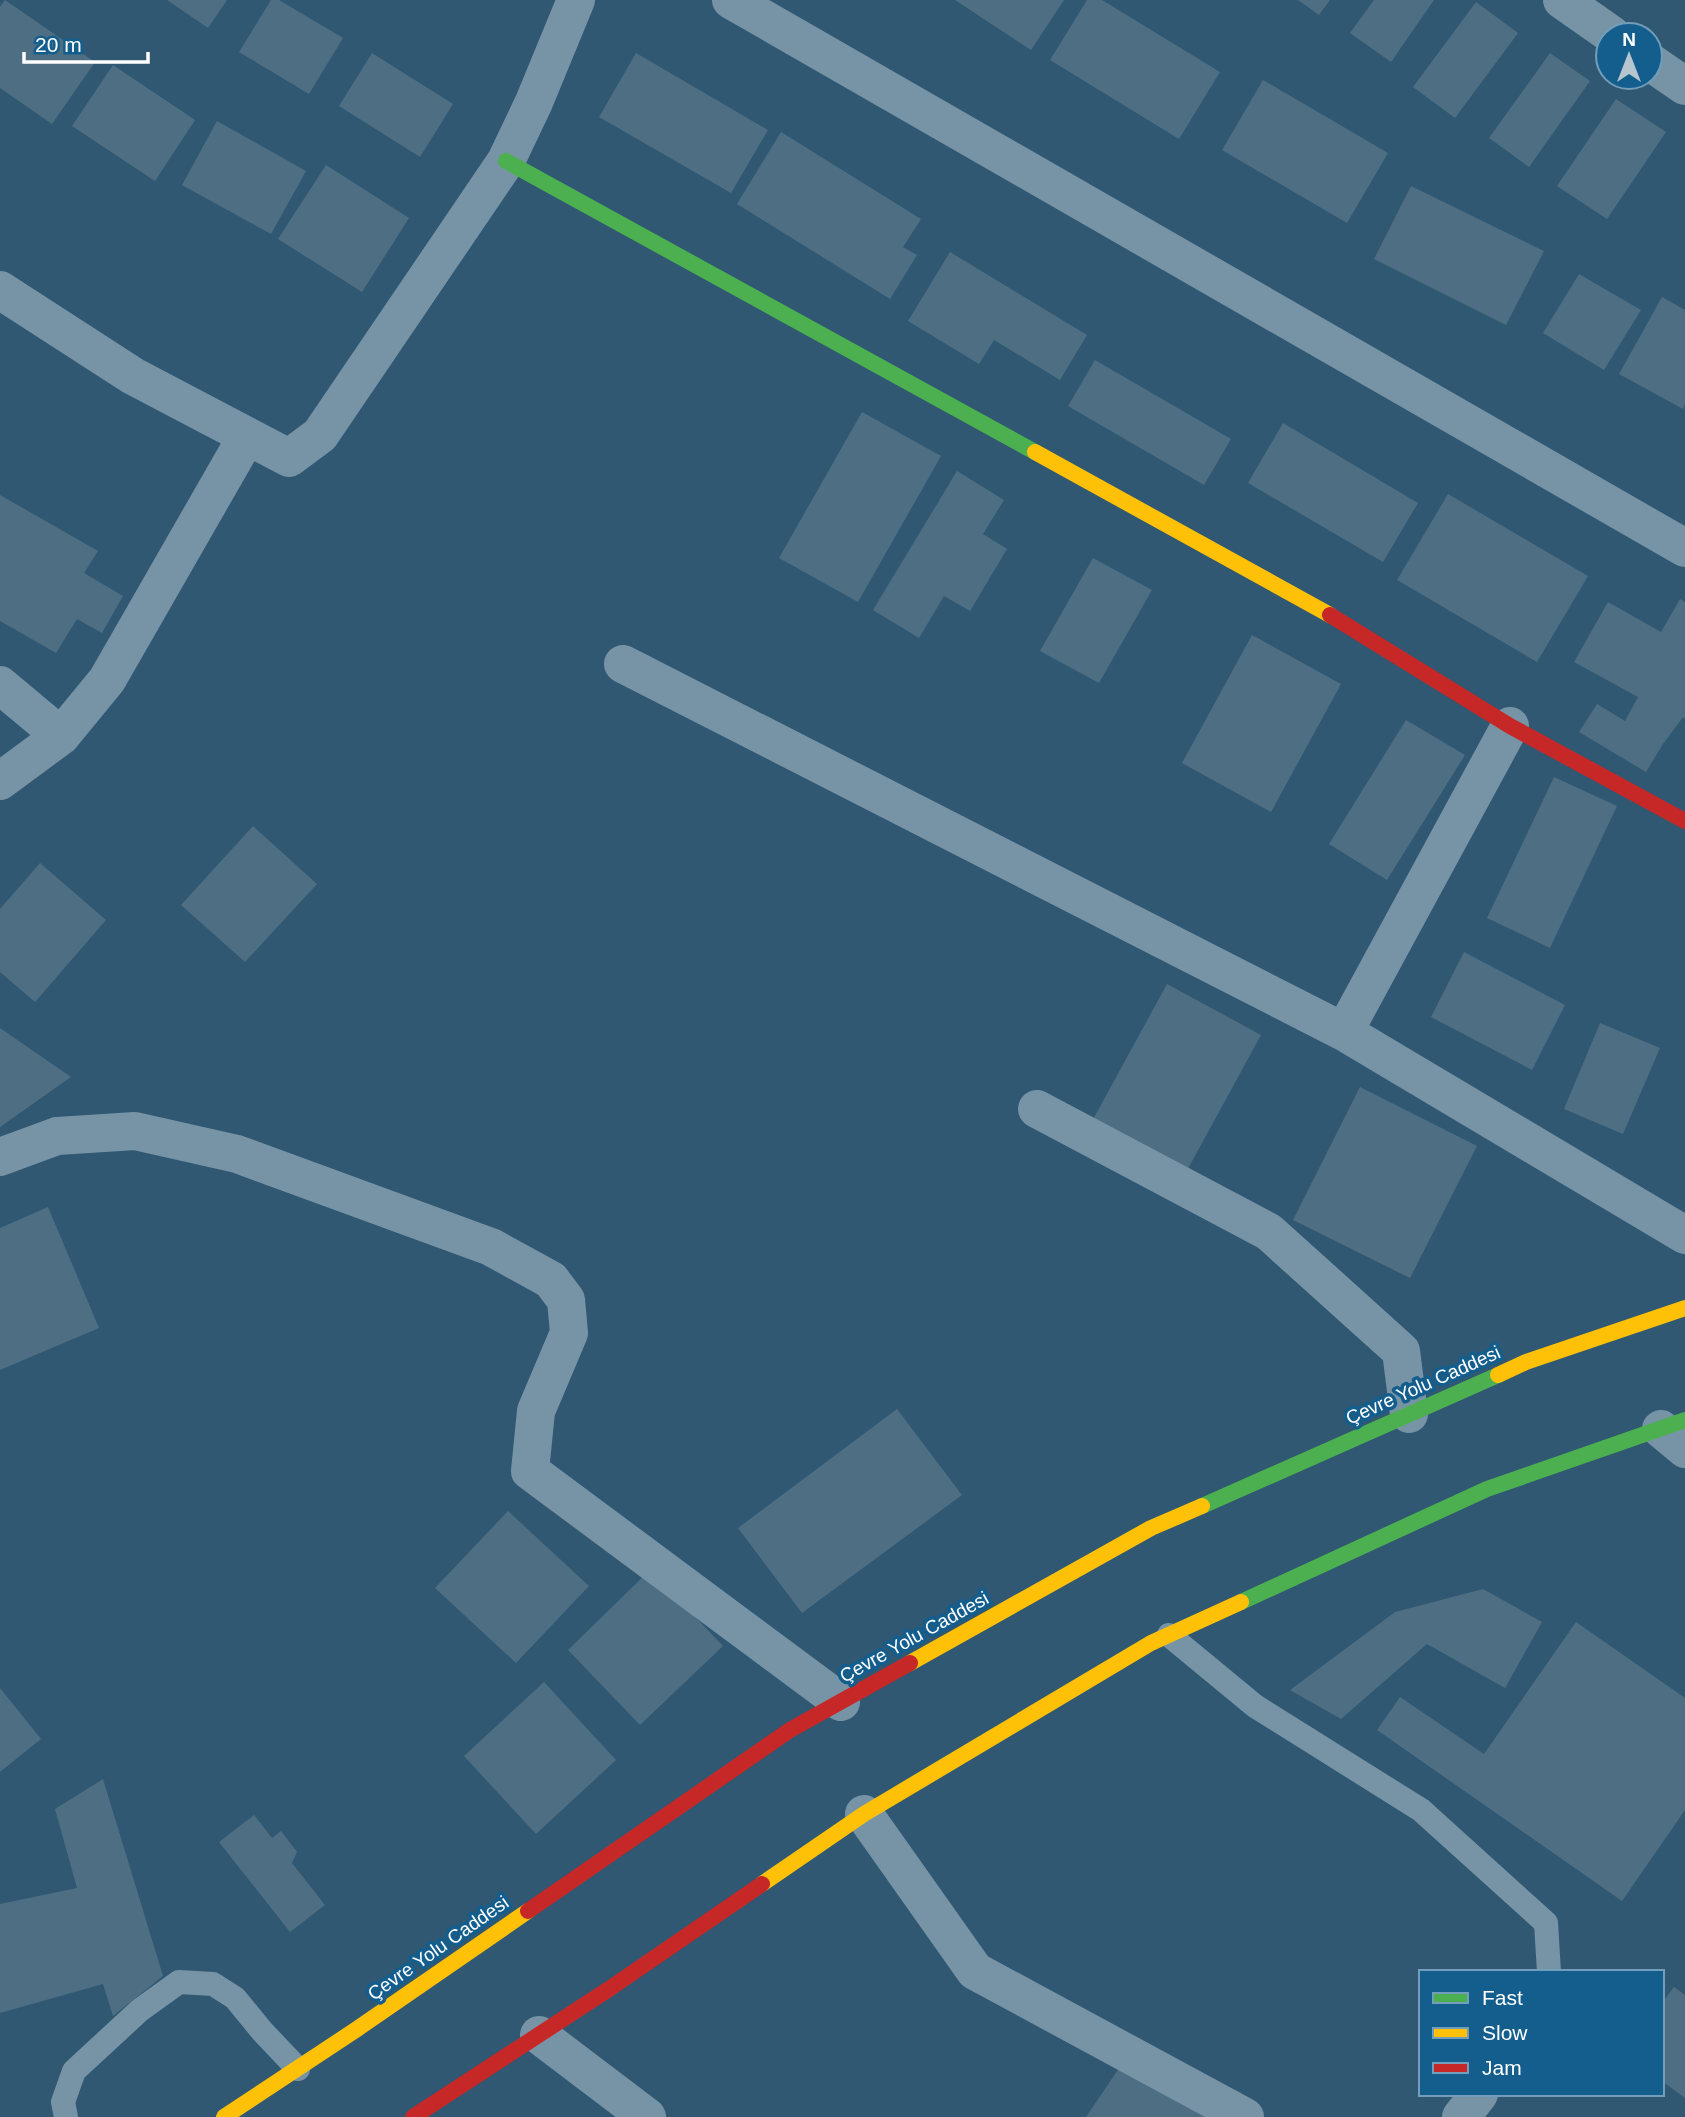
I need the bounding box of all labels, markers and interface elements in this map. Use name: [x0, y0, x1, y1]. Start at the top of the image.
scale bar: [24, 21, 149, 65]
north arrow: [1594, 21, 1664, 91]
text: N: [1622, 29, 1636, 50]
text: 20 m: [35, 33, 82, 56]
street label: Çevre Yolu Caddesi: [1342, 1341, 1504, 1429]
street label: Çevre Yolu Caddesi: [836, 1587, 992, 1687]
street label: Çevre Yolu Caddesi: [364, 1892, 512, 2004]
legend: [1419, 1970, 1664, 2096]
text: Fast: [1482, 1986, 1523, 2009]
text: Slow: [1482, 2021, 1528, 2044]
text: Jam: [1482, 2056, 1522, 2079]

